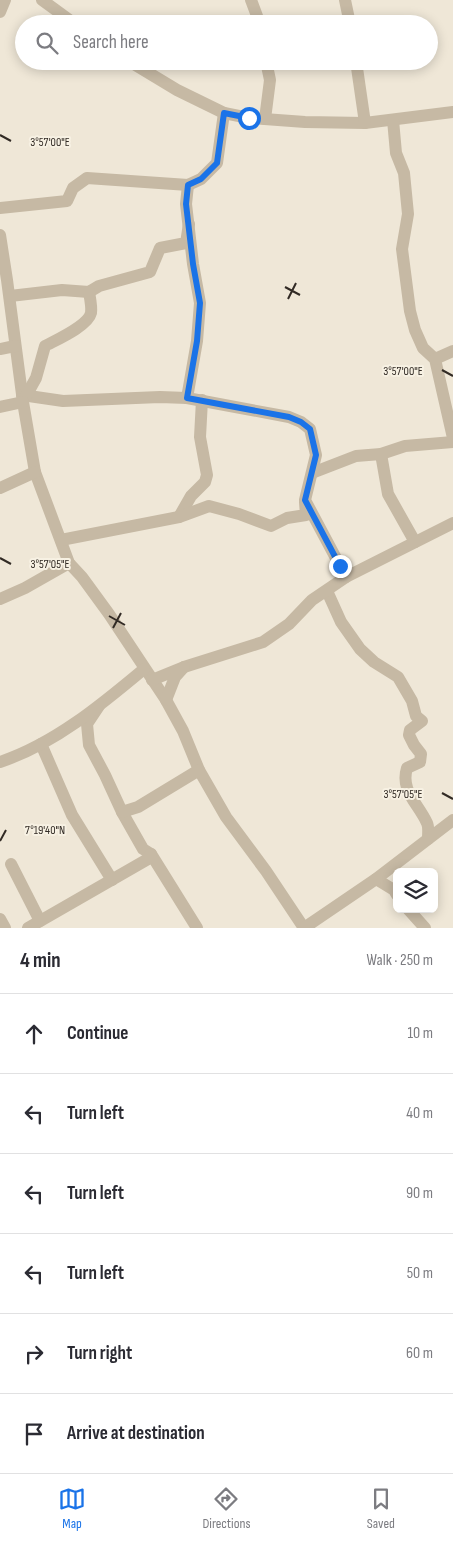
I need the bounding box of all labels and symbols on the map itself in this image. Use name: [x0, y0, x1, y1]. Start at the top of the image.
route start: [238, 107, 261, 130]
text: 3°57'00"E: [30, 135, 70, 150]
text: 3°57'00"E: [383, 364, 423, 379]
route end: [329, 555, 352, 578]
text: 3°57'05"E: [30, 557, 70, 572]
text: 3°57'05"E: [383, 787, 423, 802]
text: 7°19'40"N: [25, 823, 65, 838]

